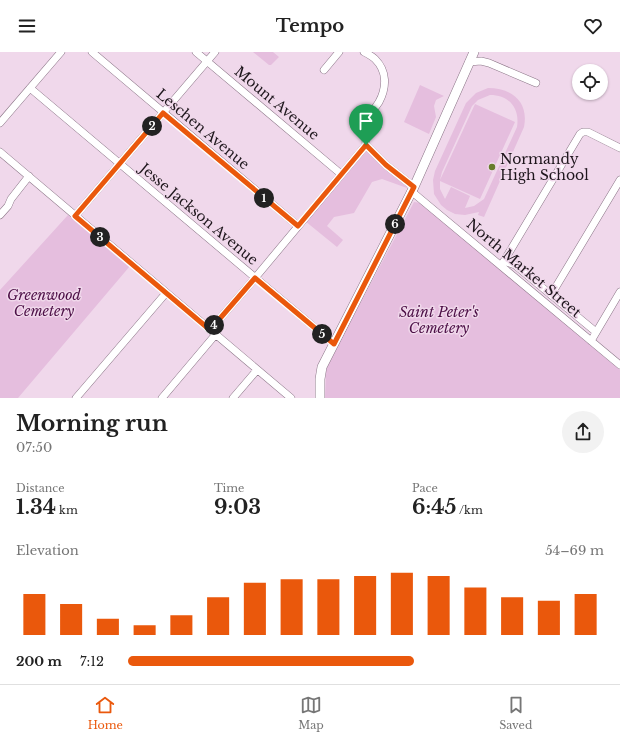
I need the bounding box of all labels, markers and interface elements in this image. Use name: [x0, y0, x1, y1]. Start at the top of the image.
icon: menu: [16, 15, 38, 37]
text: Tempo: [276, 15, 344, 37]
icon: heart: [582, 15, 604, 37]
street label: Mount Avenue: [231, 62, 323, 144]
map controls: [572, 64, 608, 100]
button: locate: [572, 64, 608, 100]
street label: Leschen Avenue: [153, 85, 253, 173]
pin: [349, 104, 383, 145]
icon: arrive: [355, 110, 377, 132]
pin: 2: [142, 116, 162, 136]
text: 2: [148, 119, 156, 133]
place label: Normandy High School: [500, 150, 589, 184]
street label: Jesse Jackson Avenue: [135, 158, 262, 269]
marker: Normandy High School: [487, 162, 497, 172]
pin: 1: [254, 188, 274, 208]
text: 1: [262, 191, 266, 205]
pin: 6: [385, 214, 405, 234]
street label: North Market Street: [463, 215, 586, 322]
text: 6: [391, 217, 399, 231]
pin: 3: [90, 227, 110, 247]
text: 3: [96, 230, 104, 244]
park label: Greenwood Cemetery: [7, 286, 82, 320]
park label: Saint Peter's Cemetery: [399, 303, 479, 337]
pin: 4: [204, 315, 224, 335]
text: 4: [210, 318, 218, 332]
pin: 5: [312, 324, 332, 344]
text: 5: [319, 327, 325, 341]
text: Morning run: [16, 410, 168, 437]
button: share: [562, 411, 604, 453]
text: 07:50: [16, 439, 52, 456]
text: Distance: [16, 481, 65, 495]
text: Time: [214, 481, 244, 495]
text: Pace: [412, 481, 438, 495]
text: 1.34: [16, 495, 56, 519]
text: 9:03: [214, 495, 261, 519]
text: 6:45: [412, 495, 456, 519]
text: km: [56, 503, 78, 517]
text: /km: [456, 503, 483, 517]
text: Elevation: [16, 542, 79, 559]
text: 54–69 m: [545, 542, 604, 559]
text: 200 m: [16, 653, 62, 670]
text: 7:12: [80, 653, 104, 670]
tab: Home: [88, 694, 123, 732]
tab: Map: [298, 694, 324, 732]
tab: Saved: [499, 694, 532, 732]

